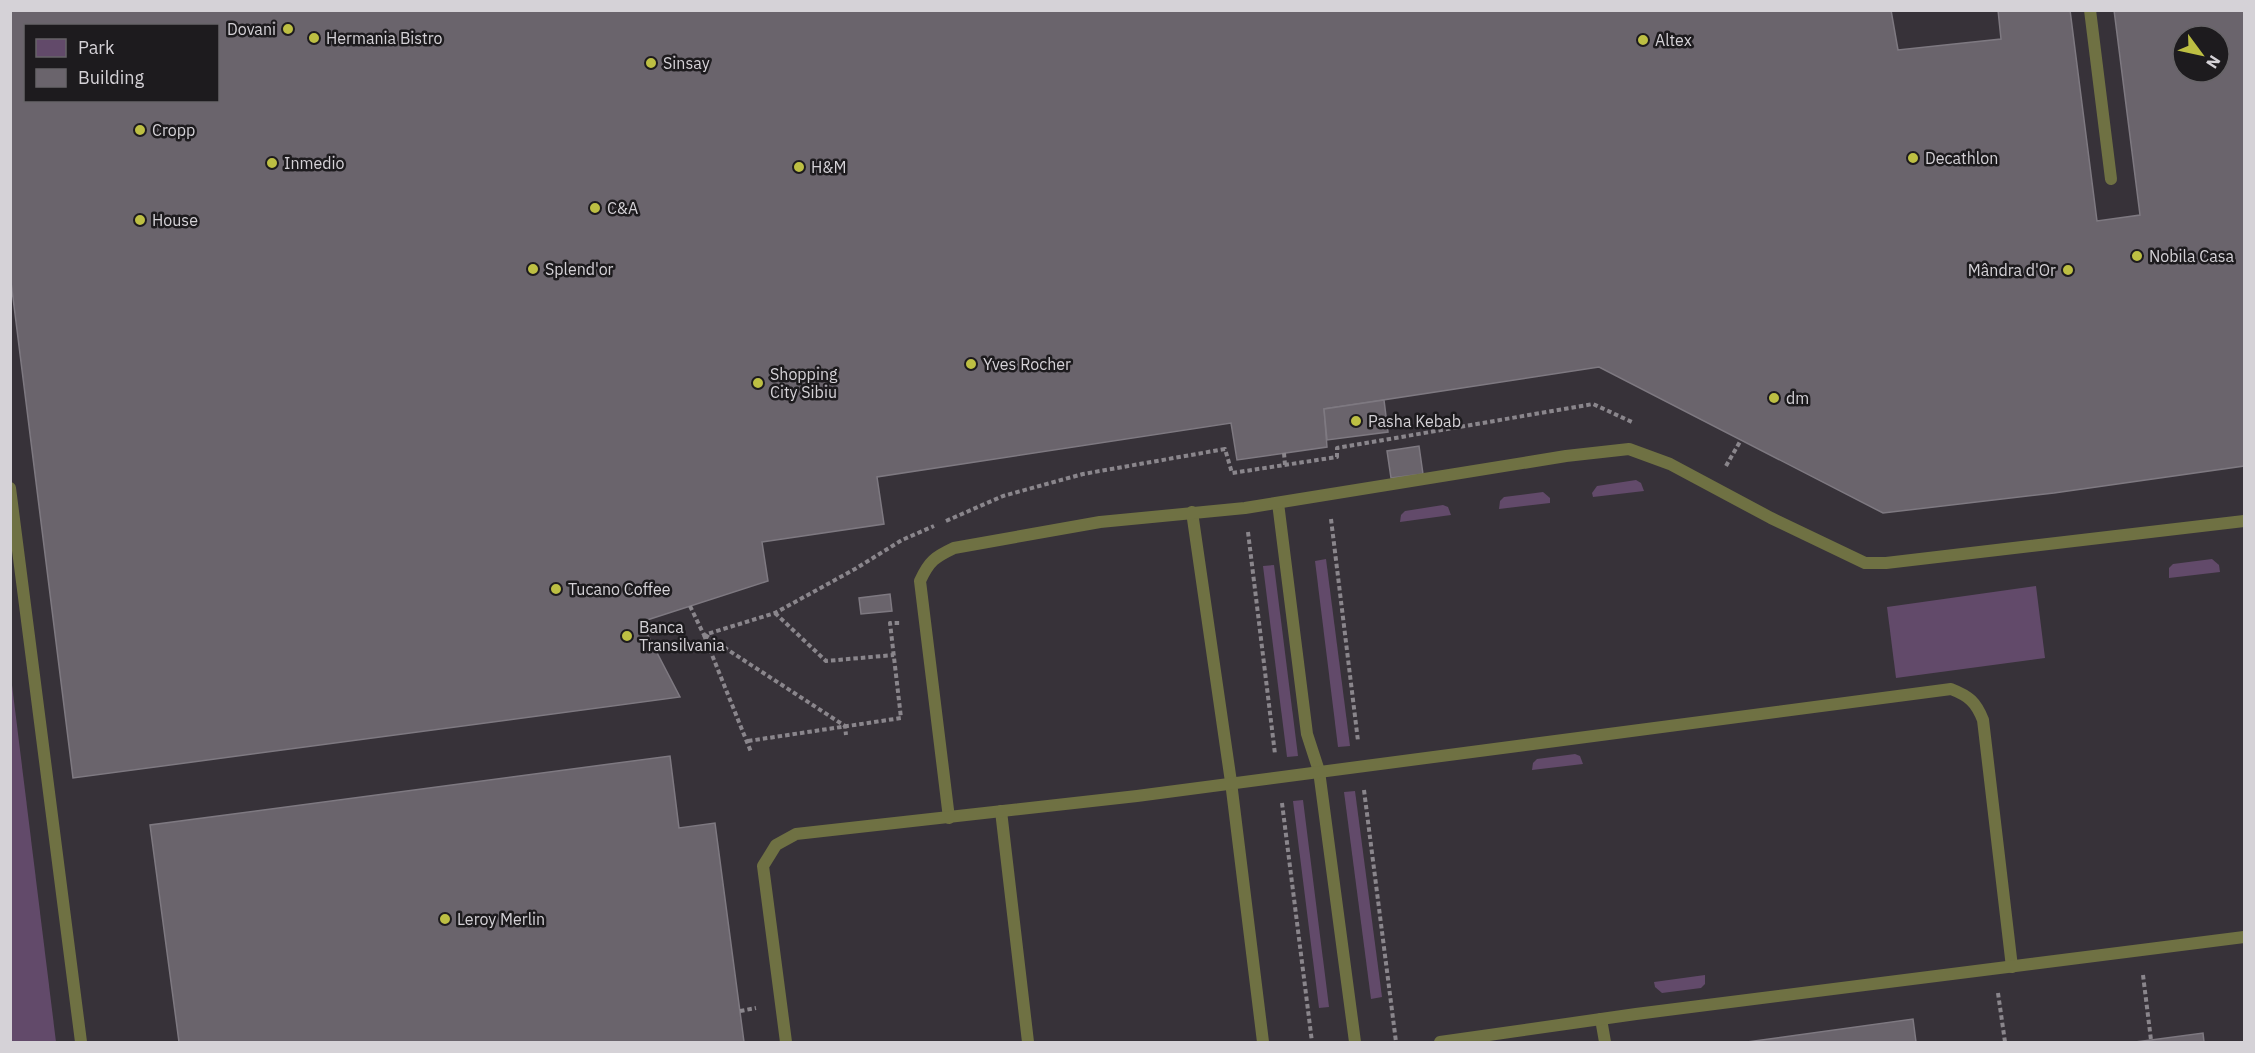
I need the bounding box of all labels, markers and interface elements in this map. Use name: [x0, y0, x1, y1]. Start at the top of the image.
place label: Dovani: [227, 19, 276, 39]
marker: Dovani: [281, 22, 295, 36]
legend: [24, 24, 219, 102]
north arrow: [2171, 24, 2231, 84]
place label: Hermania Bistro: [326, 28, 442, 48]
place label: Altex: [1655, 30, 1692, 50]
marker: Hermania Bistro: [307, 31, 321, 45]
marker: Altex: [1636, 33, 1650, 47]
text: Park: [78, 36, 115, 59]
text: N: [2202, 52, 2225, 72]
place label: Sinsay: [663, 53, 710, 73]
marker: Sinsay: [644, 56, 658, 70]
text: Building: [78, 66, 145, 89]
place label: Cropp: [152, 120, 195, 140]
marker: Cropp: [133, 123, 147, 137]
place label: Decathlon: [1925, 148, 1998, 168]
marker: Decathlon: [1906, 151, 1920, 165]
place label: Inmedio: [284, 153, 345, 173]
marker: Inmedio: [265, 156, 279, 170]
place label: H&M: [811, 157, 846, 177]
marker: H&M: [792, 160, 806, 174]
place label: C&A: [607, 198, 638, 218]
marker: C&A: [588, 201, 602, 215]
place label: House: [152, 210, 198, 230]
marker: House: [133, 213, 147, 227]
place label: Nobila Casa: [2149, 246, 2234, 266]
marker: Nobila Casa: [2130, 249, 2144, 263]
place label: Splend'or: [545, 259, 614, 279]
place label: Mândra d'Or: [1968, 260, 2056, 280]
marker: Splend'or: [526, 262, 540, 276]
marker: Mândra d'Or: [2061, 263, 2075, 277]
place label: Yves Rocher: [983, 354, 1071, 374]
marker: Yves Rocher: [964, 357, 978, 371]
place label: Shopping City Sibiu: [770, 364, 838, 402]
marker: Shopping City Sibiu: [751, 376, 765, 390]
place label: dm: [1786, 388, 1809, 408]
marker: dm: [1767, 391, 1781, 405]
place label: Pasha Kebab: [1368, 411, 1461, 431]
marker: Pasha Kebab: [1349, 414, 1363, 428]
place label: Tucano Coffee: [568, 579, 671, 599]
marker: Tucano Coffee: [549, 582, 563, 596]
place label: Banca Transilvania: [639, 617, 725, 655]
marker: Banca Transilvania: [620, 629, 634, 643]
place label: Leroy Merlin: [457, 909, 545, 929]
marker: Leroy Merlin: [438, 912, 452, 926]

